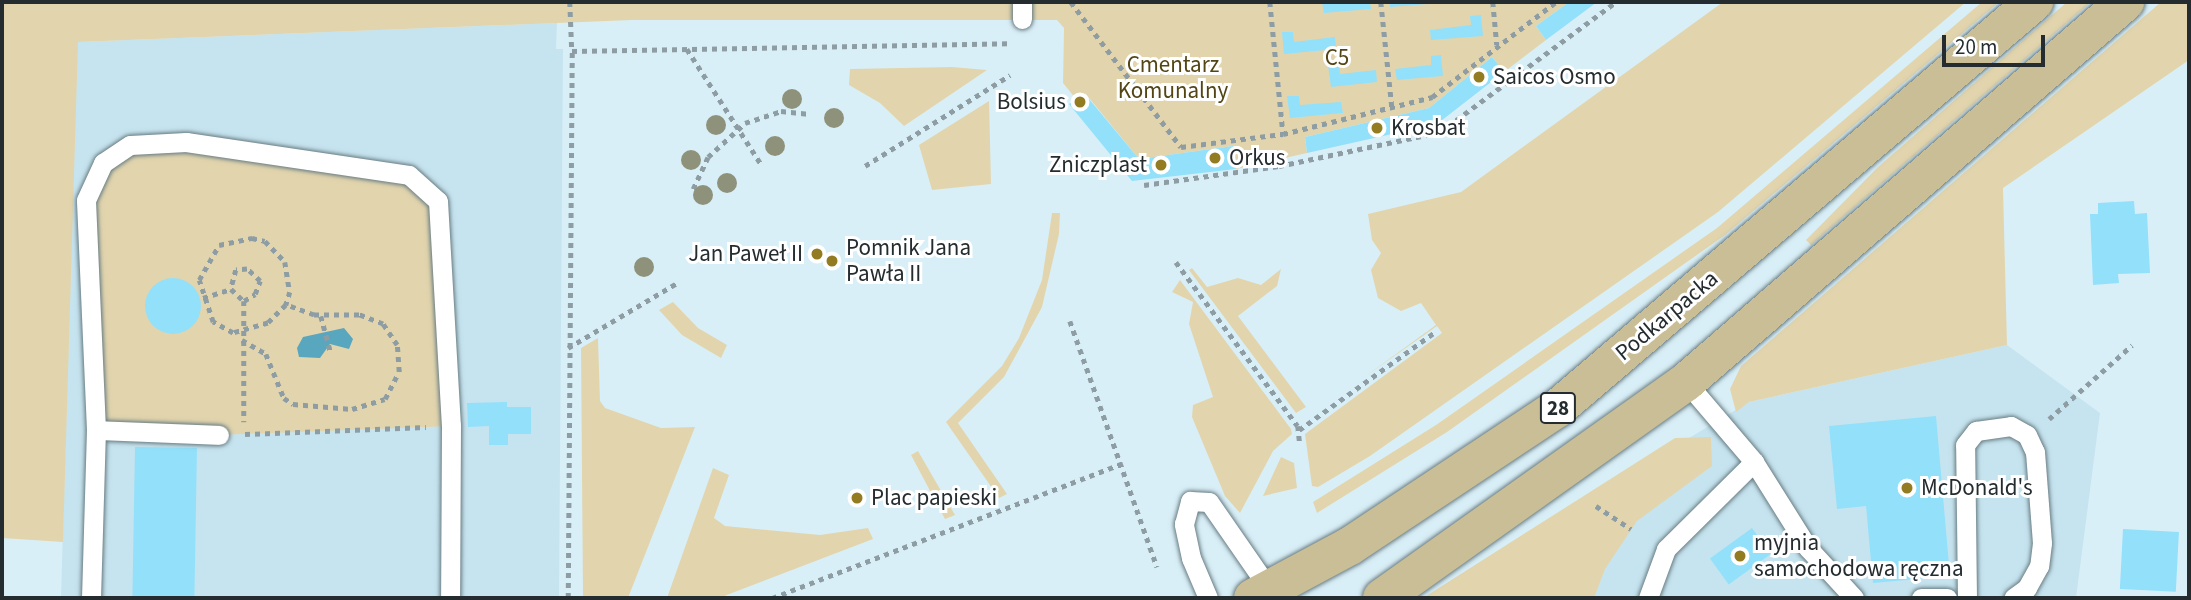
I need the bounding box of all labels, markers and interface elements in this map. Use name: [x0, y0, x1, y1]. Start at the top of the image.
scale bar: [1946, 21, 2049, 65]
text: 20 m: [1955, 32, 1997, 62]
park label: C5: [1325, 44, 1349, 72]
park label: Cmentarz Komunalny: [1118, 51, 1228, 105]
place label: Saicos Osmo: [1493, 63, 1616, 91]
marker: Saicos Osmo: [1471, 69, 1487, 85]
place label: Bolsius: [997, 88, 1066, 116]
marker: Bolsius: [1072, 94, 1088, 110]
place label: Krosbat: [1391, 114, 1466, 142]
marker: Krosbat: [1369, 120, 1385, 136]
place label: Orkus: [1229, 144, 1285, 172]
marker: Orkus: [1207, 150, 1223, 166]
place label: Zniczplast: [1049, 151, 1147, 179]
marker: Zniczplast: [1153, 157, 1169, 173]
place label: Pomnik Jana Pawła II: [846, 234, 971, 288]
place label: Jan Paweł II: [688, 240, 803, 268]
marker: Jan Paweł II: [809, 246, 825, 262]
marker: Pomnik Jana Pawła II: [824, 253, 840, 269]
street label: Podkarpacka: [1610, 265, 1724, 367]
road number: 28: [1539, 390, 1577, 426]
place label: McDonald's: [1921, 474, 2033, 502]
marker: McDonald's: [1899, 480, 1915, 496]
place label: Plac papieski: [871, 484, 997, 512]
marker: Plac papieski: [849, 490, 865, 506]
place label: myjnia samochodowa ręczna: [1754, 529, 1963, 583]
marker: myjnia samochodowa ręczna: [1732, 548, 1748, 564]

